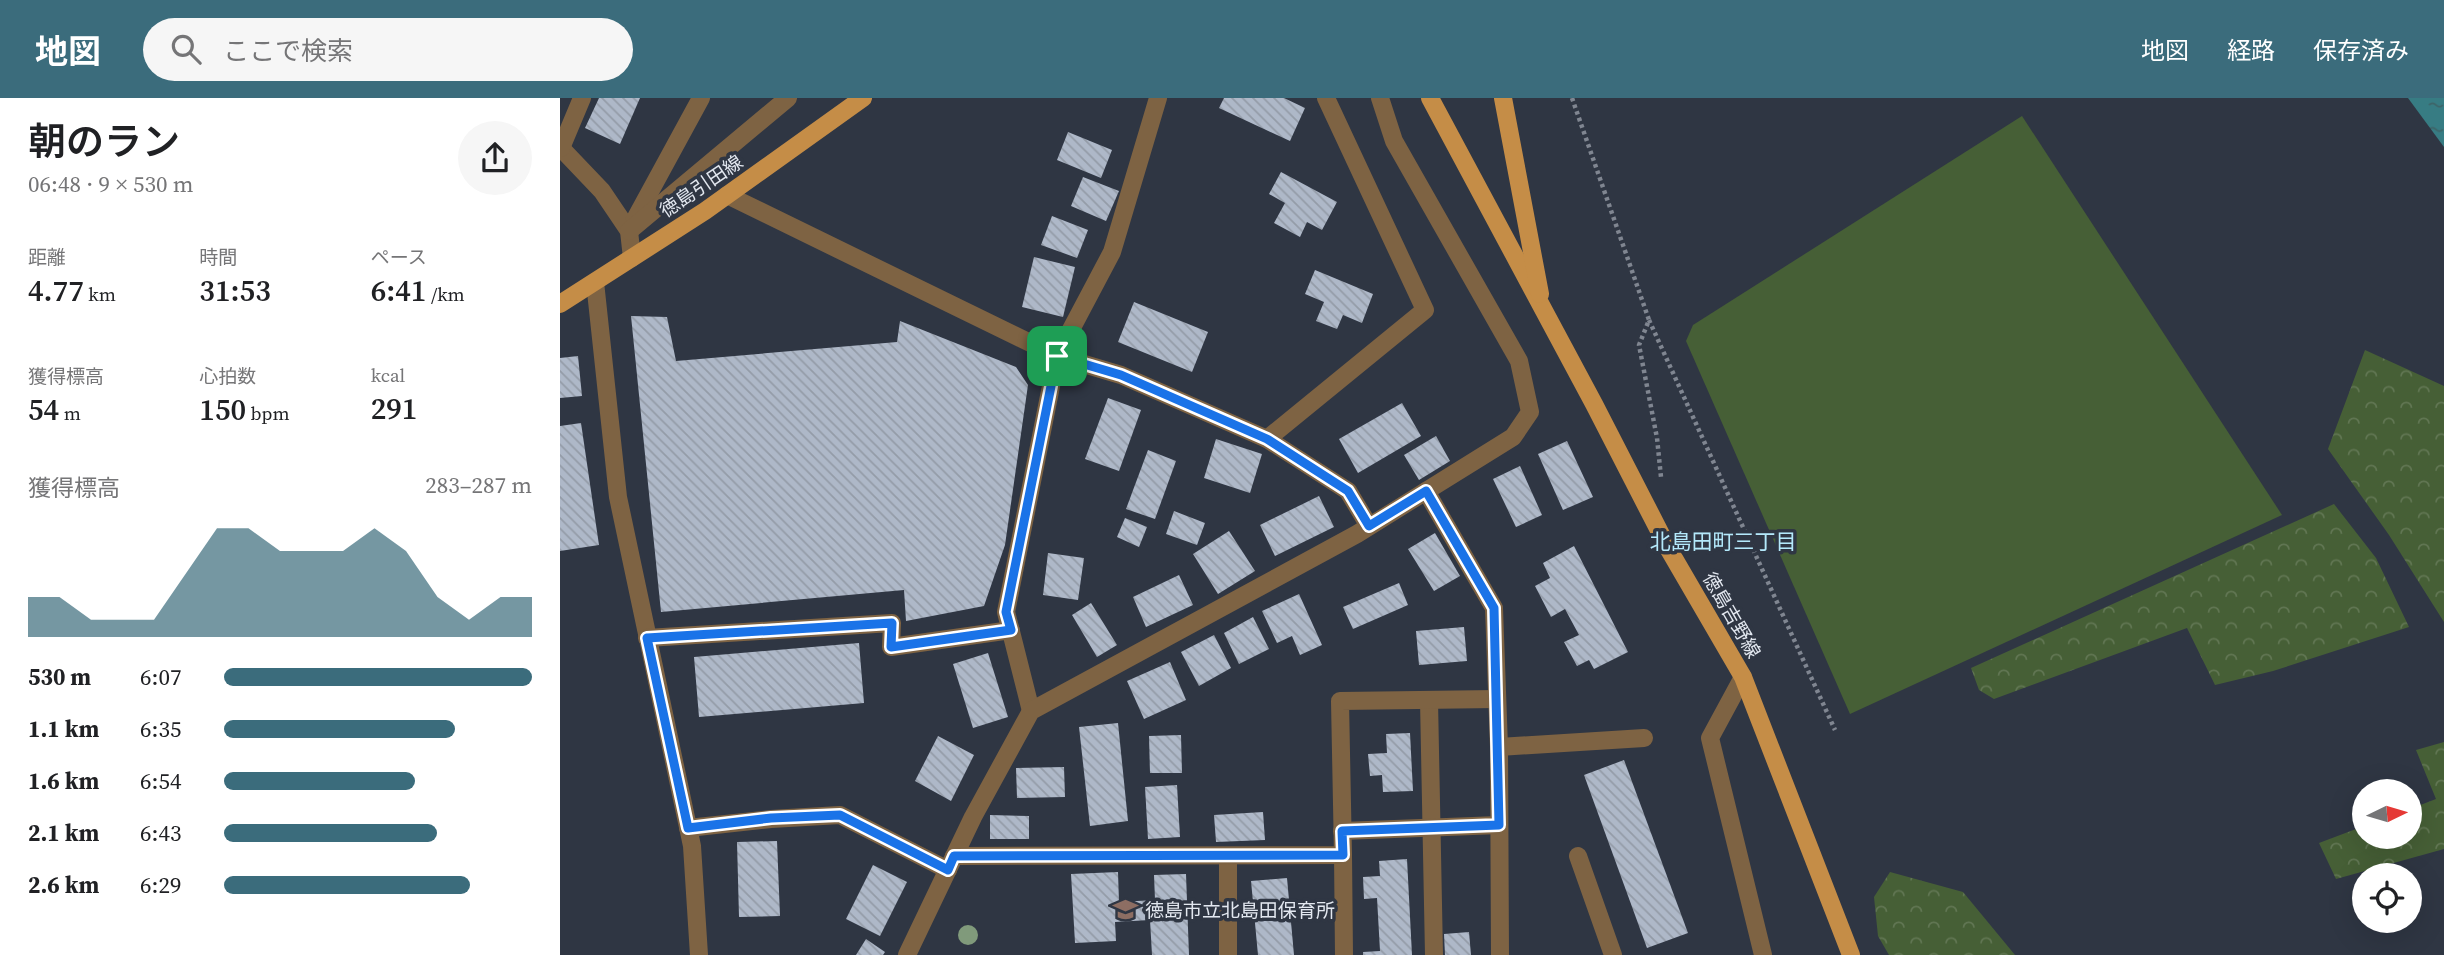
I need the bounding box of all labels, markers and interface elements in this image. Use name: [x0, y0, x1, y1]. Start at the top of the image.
search box: [143, 18, 633, 81]
text: 地図: [35, 29, 101, 74]
icon: search: [167, 30, 205, 68]
text: ここで検索: [223, 33, 353, 69]
text: 地図: [2141, 34, 2189, 67]
text: 経路: [2227, 34, 2275, 67]
text: 保存済み: [2313, 34, 2409, 67]
text: 朝のラン: [28, 116, 180, 168]
button: share: [458, 121, 532, 195]
street label: 徳島引田線: [654, 149, 748, 223]
text: 06:48 · 9 × 530 m: [28, 168, 194, 200]
text: 距離: [28, 244, 66, 270]
text: 時間: [199, 244, 237, 270]
text: ペース: [371, 244, 427, 270]
text: 4.77: [28, 270, 84, 311]
text: 31:53: [199, 270, 271, 311]
text: 6:41: [371, 270, 426, 311]
text: km: [84, 281, 116, 307]
text: /km: [426, 281, 465, 307]
pin: [1027, 326, 1087, 386]
icon: arrive: [1038, 337, 1076, 375]
text: kcal: [371, 362, 405, 388]
text: 獲得標高: [28, 363, 104, 389]
text: 心拍数: [199, 363, 256, 389]
text: 291: [371, 388, 417, 429]
text: 54: [28, 389, 59, 430]
text: 150: [199, 389, 246, 430]
text: m: [59, 400, 81, 426]
text: bpm: [246, 400, 290, 426]
text: 283–287 m: [425, 469, 532, 501]
text: 獲得標高: [28, 472, 120, 504]
district label: 北島田町三丁目: [1650, 527, 1797, 556]
street label: 徳島吉野線: [1697, 567, 1767, 663]
text: 530 m: [28, 661, 91, 693]
text: 6:07: [140, 661, 181, 693]
text: 1.1 km: [28, 713, 99, 745]
text: 6:35: [140, 713, 181, 745]
text: 1.6 km: [28, 765, 99, 797]
text: 6:54: [140, 765, 181, 797]
north arrow: [2352, 779, 2422, 849]
map controls: [2352, 779, 2422, 933]
text: 2.1 km: [28, 817, 99, 849]
text: 6:43: [140, 817, 181, 849]
button: locate: [2352, 863, 2422, 933]
text: 2.6 km: [28, 869, 99, 901]
text: 6:29: [140, 869, 181, 901]
school or university icon: 徳島市立北島田保育所: [1111, 896, 1139, 924]
place label: 徳島市立北島田保育所: [1145, 897, 1335, 923]

